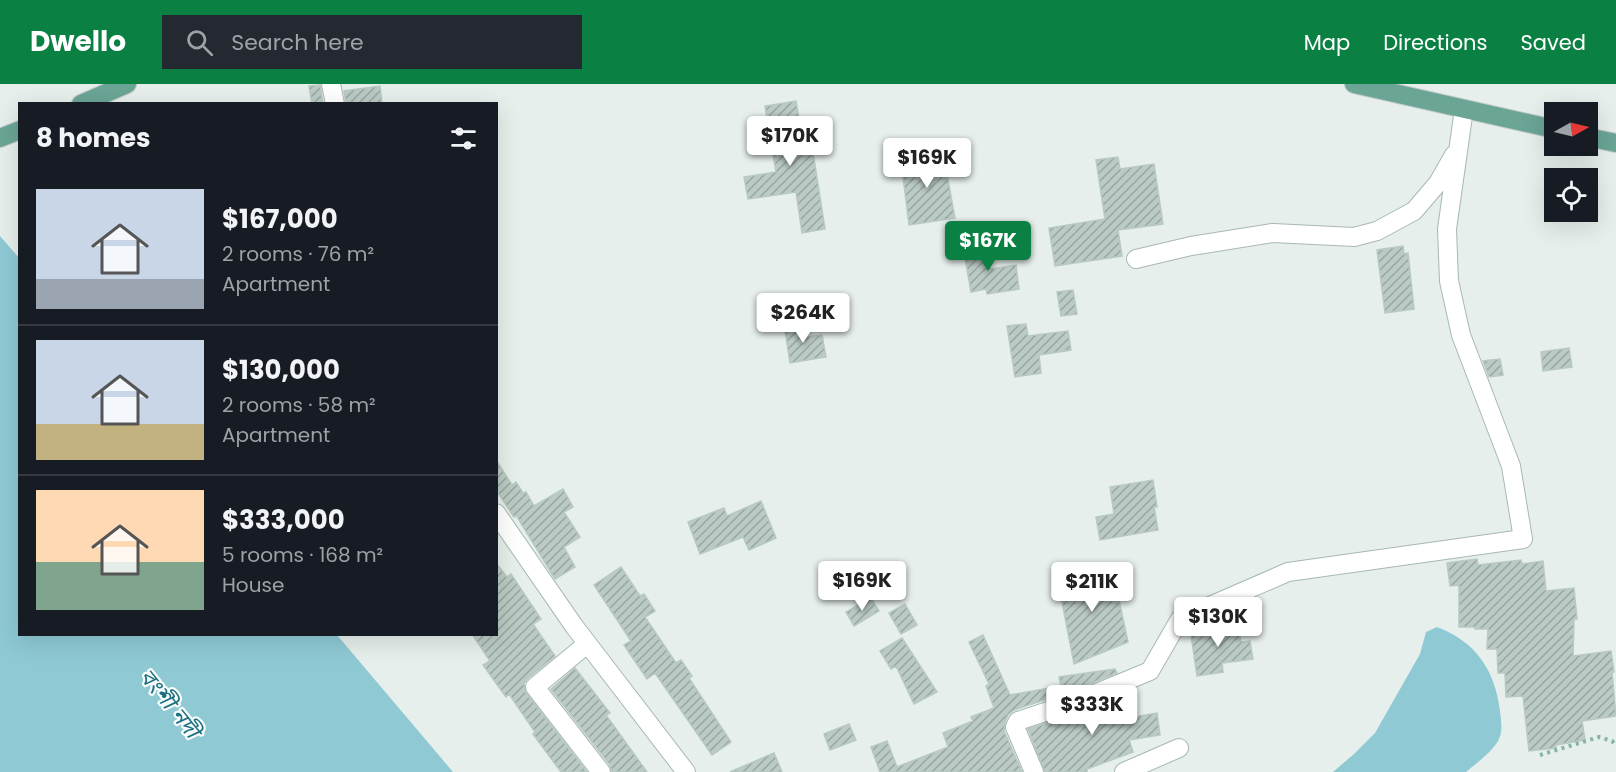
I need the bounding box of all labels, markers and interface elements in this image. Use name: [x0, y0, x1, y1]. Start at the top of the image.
search box: [162, 15, 582, 69]
text: Dwello: [30, 22, 126, 61]
icon: search: [183, 26, 216, 59]
text: Search here: [231, 27, 364, 58]
text: Map: [1304, 28, 1350, 57]
text: Directions: [1383, 28, 1487, 57]
text: Saved: [1520, 28, 1586, 57]
north arrow: [1544, 102, 1598, 156]
map controls: [1544, 102, 1598, 222]
pin: $170K: [748, 116, 832, 167]
text: 8 homes: [36, 120, 151, 156]
text: $170K: [761, 121, 819, 149]
icon: filters: [447, 122, 480, 155]
pin: $169K: [885, 138, 969, 189]
text: $169K: [897, 143, 957, 171]
button: locate: [1544, 168, 1598, 222]
text: $167,000: [222, 201, 338, 237]
icon: home: [84, 213, 156, 285]
pin: $167K: [946, 221, 1030, 272]
text: $167K: [959, 226, 1017, 254]
text: 2 rooms · 76 m²: [222, 240, 374, 268]
text: Apartment: [222, 270, 330, 298]
pin: $264K: [761, 293, 845, 344]
text: $264K: [771, 298, 835, 326]
text: $130,000: [222, 352, 340, 388]
icon: home: [84, 364, 156, 436]
text: 2 rooms · 58 m²: [222, 391, 376, 419]
text: Apartment: [222, 421, 330, 449]
text: $333,000: [222, 502, 345, 538]
icon: home: [84, 514, 156, 586]
text: 5 rooms · 168 m²: [222, 541, 383, 569]
pin: $169K: [820, 561, 904, 612]
pin: $211K: [1050, 562, 1134, 613]
text: $169K: [832, 566, 892, 594]
text: $211K: [1065, 567, 1119, 595]
text: House: [222, 571, 284, 599]
pin: $130K: [1176, 597, 1260, 648]
text: $130K: [1188, 602, 1248, 630]
water label: বংশী নদী: [132, 662, 210, 748]
pin: $333K: [1050, 685, 1134, 736]
text: $333K: [1060, 690, 1124, 718]

